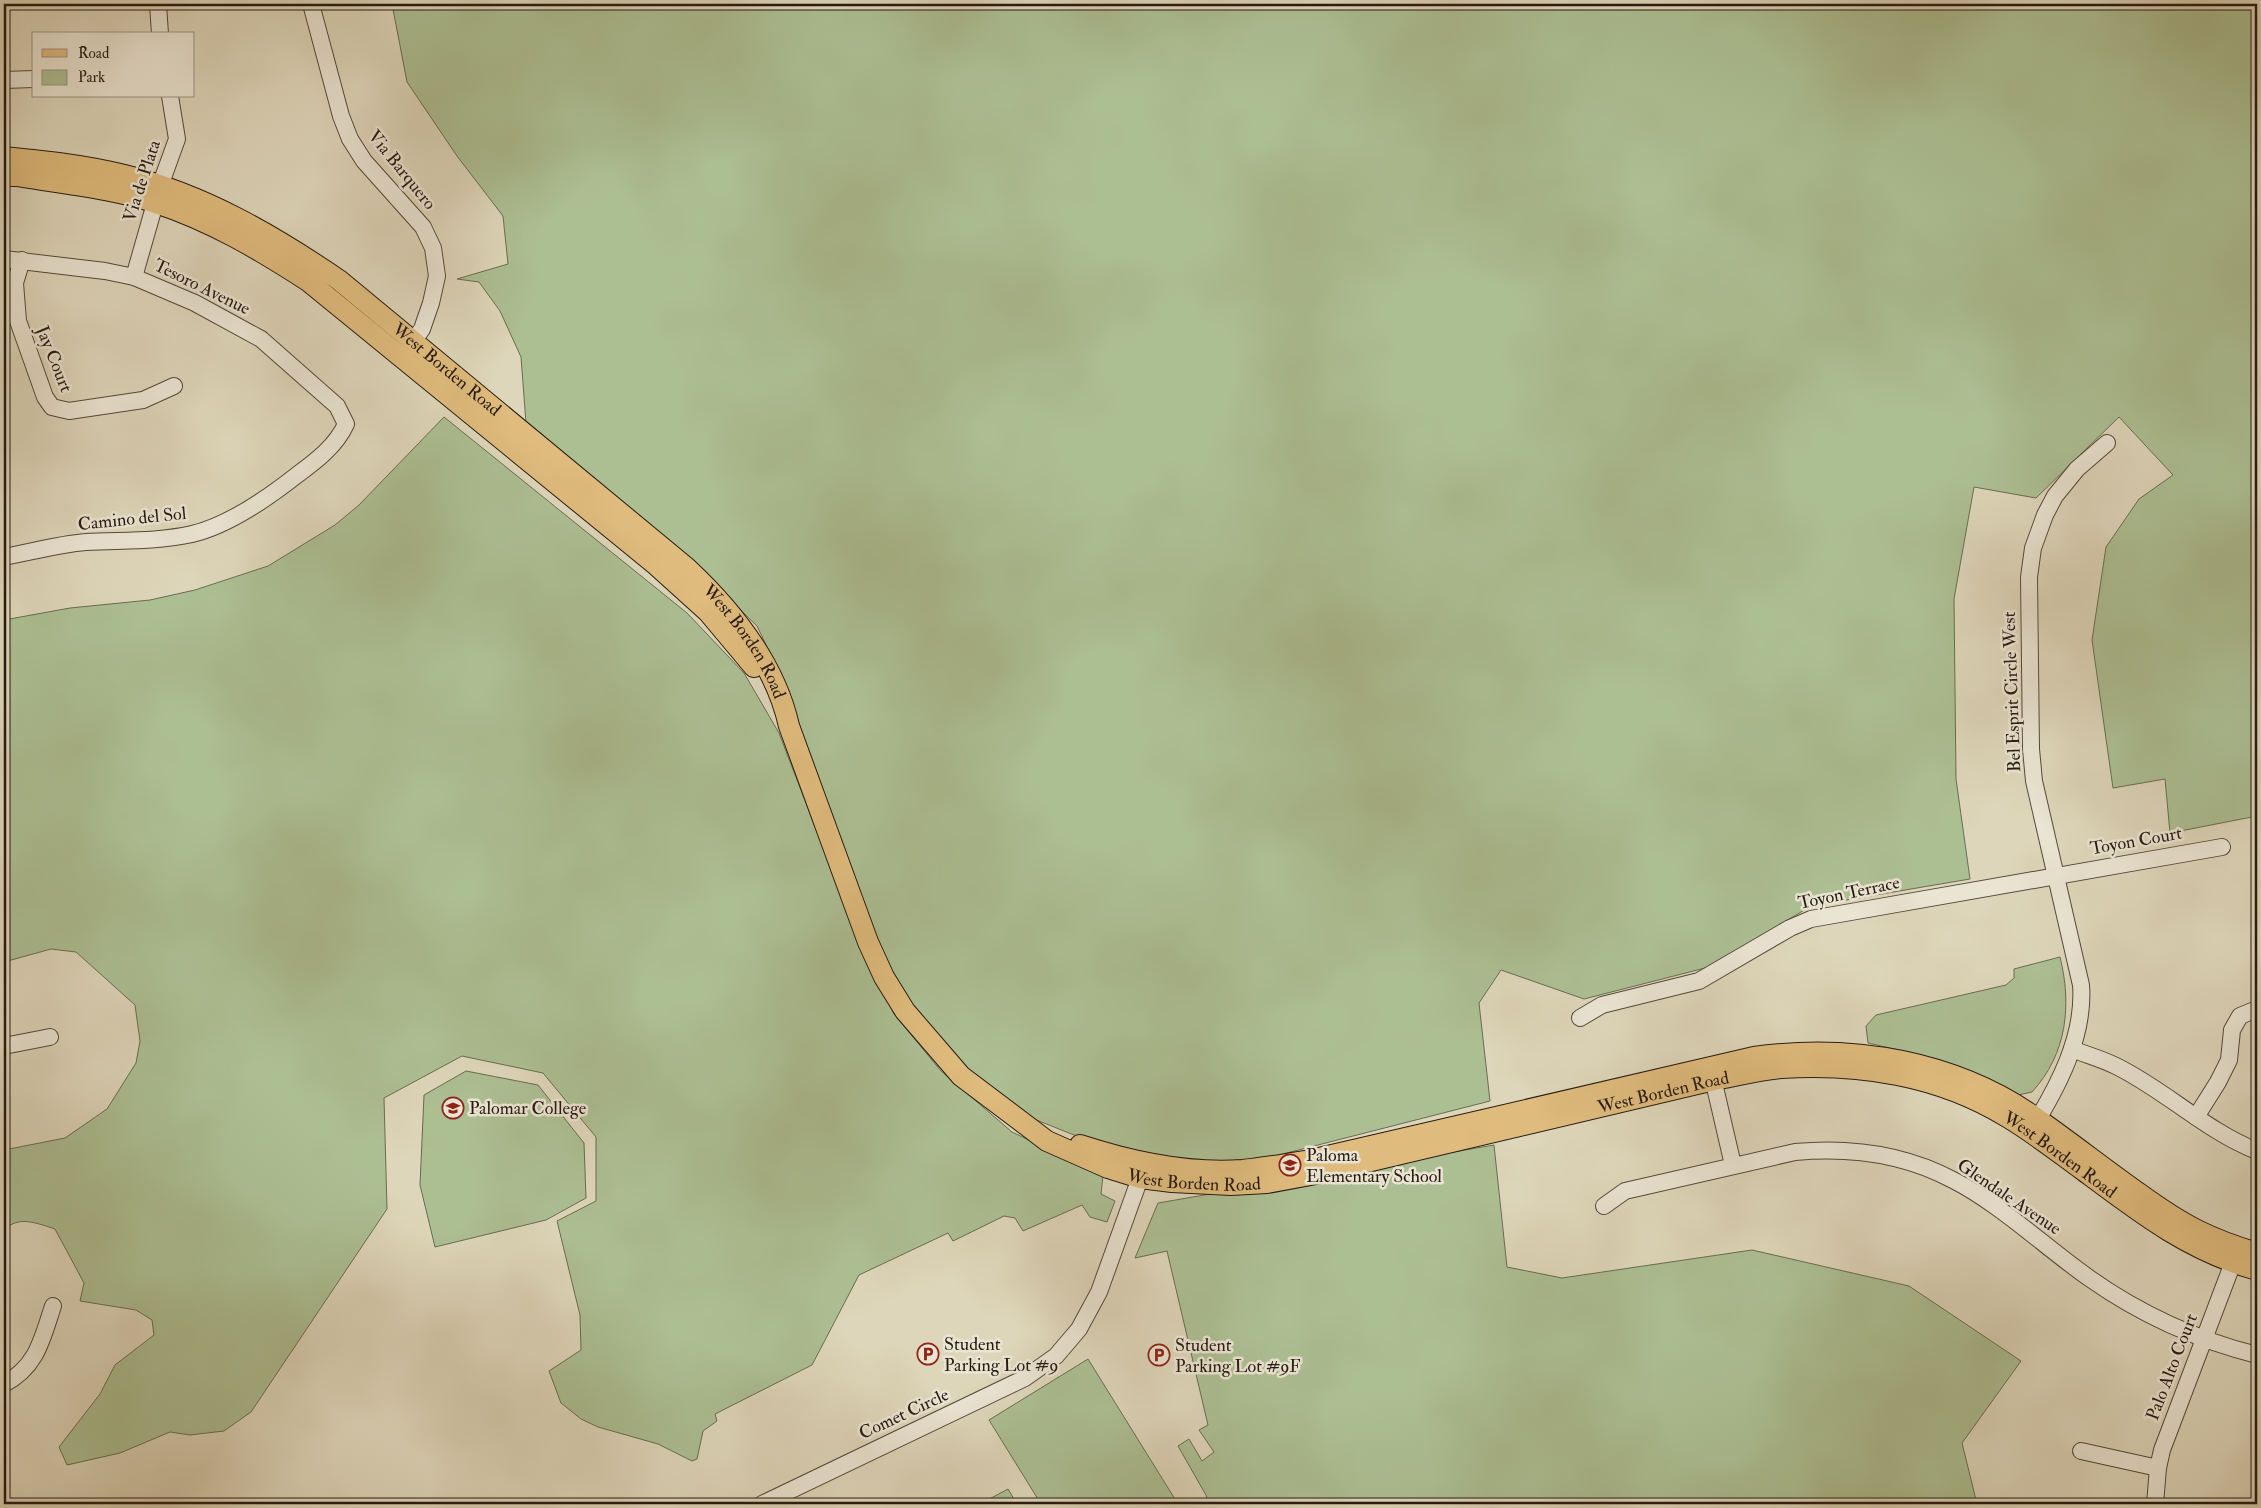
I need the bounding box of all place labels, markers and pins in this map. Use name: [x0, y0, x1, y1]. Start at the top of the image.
school or university icon: Palomar College: [441, 1096, 465, 1120]
place label: Palomar College: [469, 1097, 587, 1120]
place label: Paloma Elementary School: [1306, 1144, 1442, 1188]
school or university icon: Paloma Elementary School: [1278, 1153, 1302, 1177]
place label: Student Parking Lot #9: [944, 1333, 1058, 1377]
place label: Student Parking Lot #9F: [1175, 1334, 1301, 1378]
parking icon: Student Parking Lot #9: [916, 1342, 940, 1366]
parking icon: Student Parking Lot #9F: [1147, 1343, 1171, 1367]

